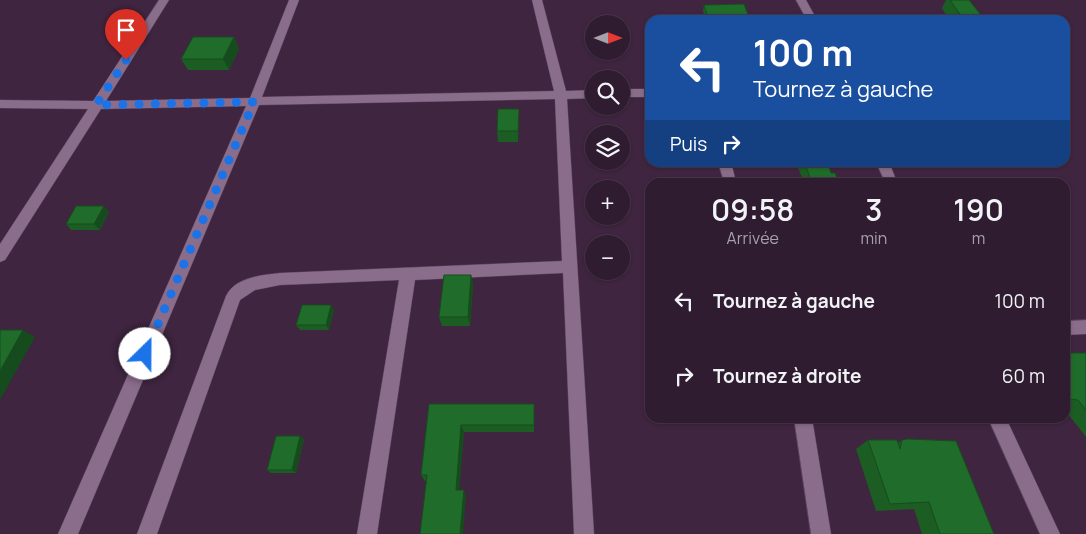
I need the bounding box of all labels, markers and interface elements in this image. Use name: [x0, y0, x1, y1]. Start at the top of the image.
pin: [105, 9, 147, 60]
north arrow: [585, 15, 630, 60]
map controls: [585, 15, 630, 280]
icon: arrive: [112, 16, 140, 44]
text: 100 m: [753, 29, 853, 77]
icon: left: [670, 35, 735, 100]
button: search: [585, 70, 630, 115]
text: Tournez à gauche: [753, 74, 933, 104]
button: layers: [585, 125, 630, 170]
icon: right: [717, 130, 745, 158]
text: Puis: [670, 131, 707, 157]
button: +: [585, 180, 630, 225]
text: 09:58: [711, 189, 794, 230]
text: 3: [865, 189, 882, 230]
text: 190: [953, 189, 1004, 230]
text: Arrivée: [727, 227, 779, 249]
text: min: [860, 227, 887, 249]
text: m: [972, 227, 985, 249]
button: −: [585, 235, 630, 280]
icon: left: [670, 287, 698, 315]
text: Tournez à gauche: [713, 288, 875, 314]
text: 100 m: [994, 288, 1045, 314]
position arrow: [118, 327, 170, 379]
icon: right: [670, 362, 698, 390]
text: Tournez à droite: [713, 363, 861, 389]
text: 60 m: [1002, 363, 1045, 389]

